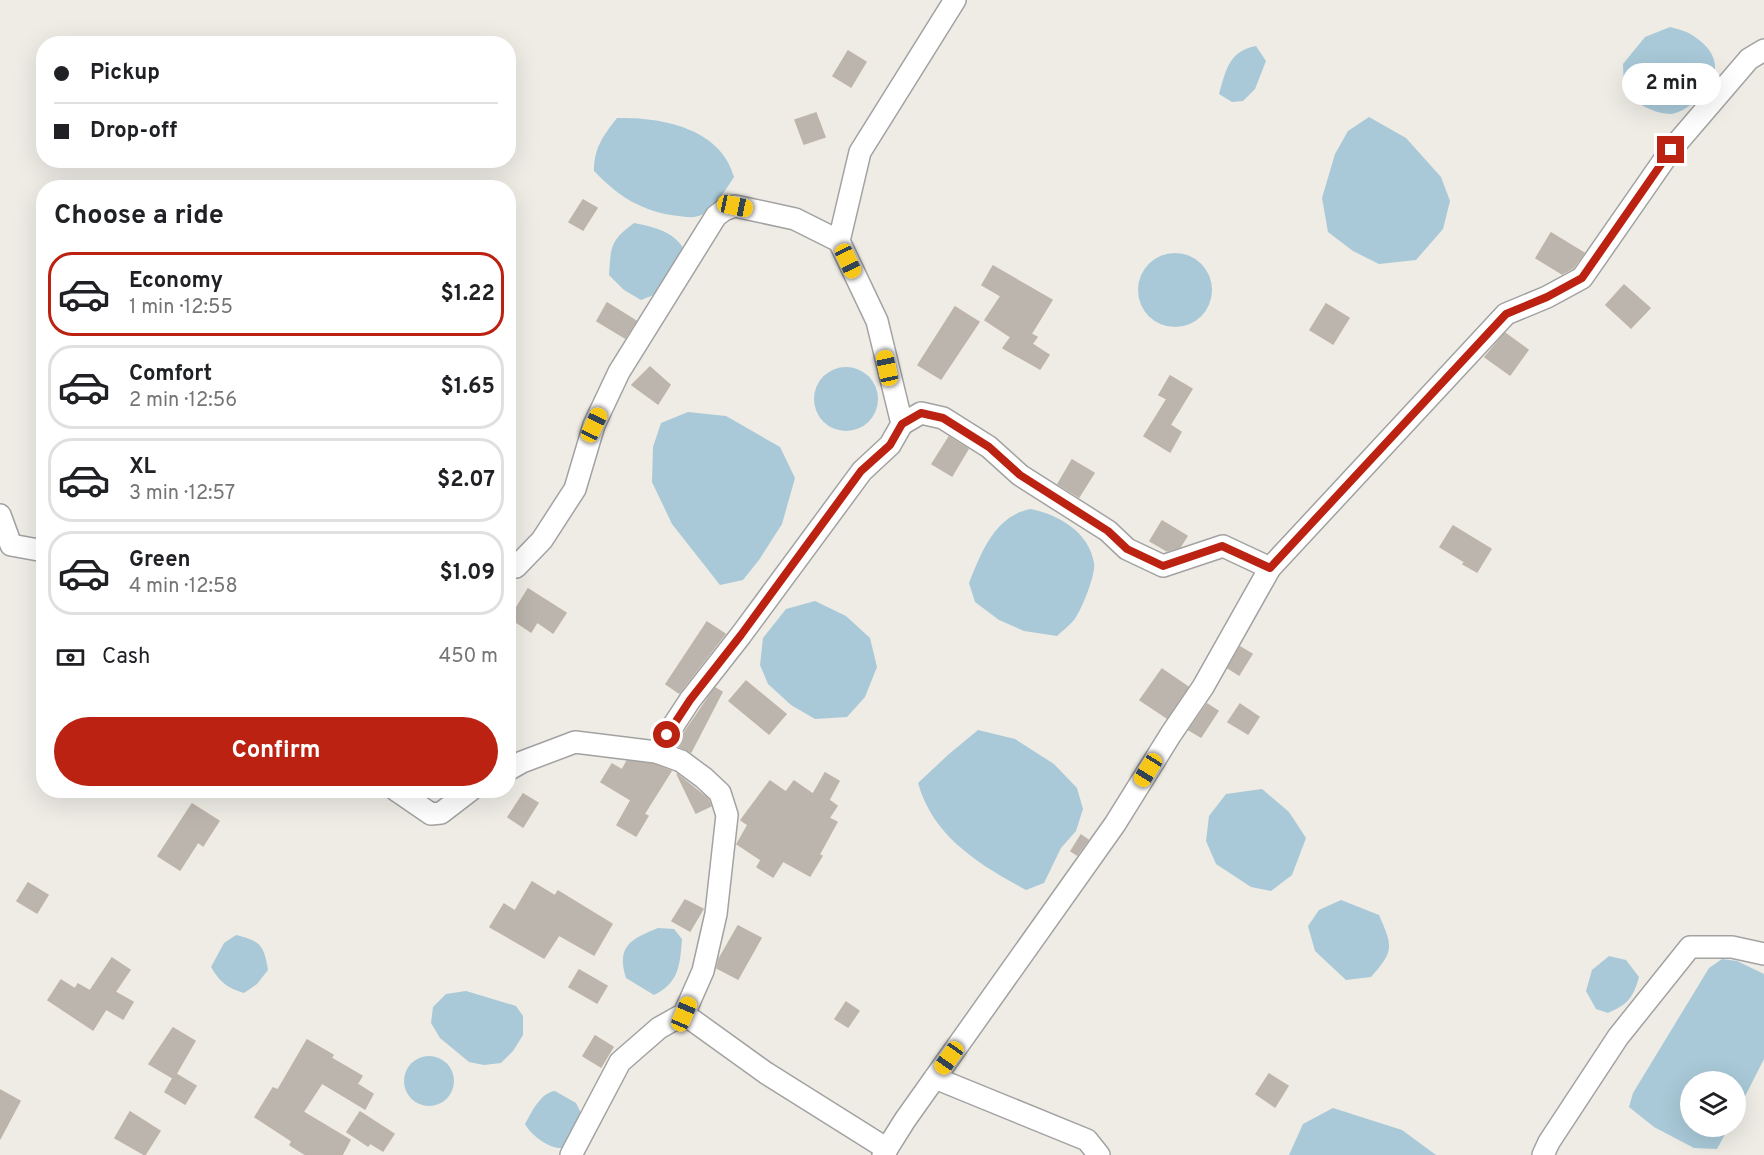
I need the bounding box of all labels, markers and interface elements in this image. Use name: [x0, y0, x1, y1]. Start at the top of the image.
text: Pickup: [90, 60, 160, 87]
callout: 2 min: [1622, 63, 1720, 105]
text: 2 min: [1645, 71, 1698, 97]
text: Drop-off: [90, 118, 177, 145]
route end: [1657, 136, 1684, 163]
car: [716, 193, 754, 219]
text: Choose a ride: [54, 199, 224, 233]
car: [832, 241, 864, 281]
icon: car: [57, 267, 111, 321]
text: Economy: [129, 268, 223, 295]
text: $1.22: [441, 281, 495, 308]
text: 1 min · 12:55: [129, 295, 233, 321]
car: [874, 349, 900, 387]
icon: car: [57, 360, 111, 414]
text: Comfort: [129, 361, 212, 388]
text: $1.65: [441, 374, 495, 401]
text: 2 min · 12:56: [129, 388, 237, 414]
car: [578, 405, 610, 445]
icon: car: [57, 453, 111, 507]
text: XL: [129, 454, 156, 481]
text: $2.07: [437, 467, 495, 494]
text: 3 min · 12:57: [129, 481, 235, 507]
icon: car: [57, 546, 111, 600]
text: Green: [129, 547, 191, 574]
text: $1.09: [439, 560, 495, 587]
text: 4 min · 12:58: [129, 574, 238, 600]
icon: cash: [54, 641, 87, 674]
text: Cash: [102, 644, 151, 671]
text: 450 m: [439, 644, 498, 670]
button: Confirm: [54, 717, 498, 786]
route start: [653, 721, 680, 748]
car: [1131, 750, 1165, 790]
car: [669, 994, 699, 1034]
car: [931, 1038, 967, 1078]
map controls: [1680, 1071, 1746, 1137]
button: layers: [1680, 1071, 1746, 1137]

